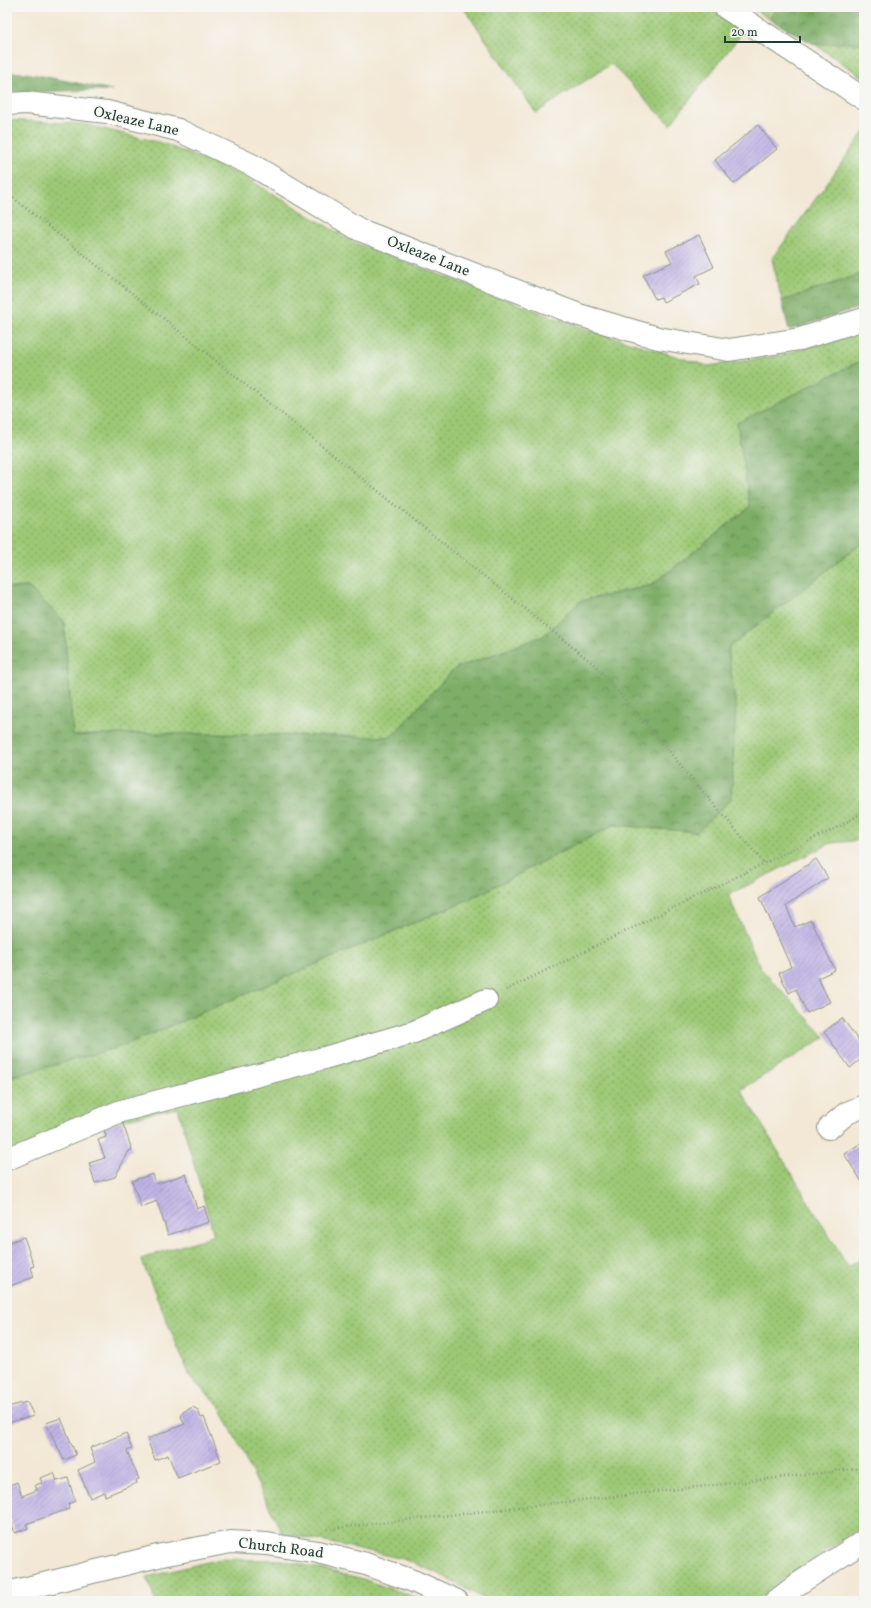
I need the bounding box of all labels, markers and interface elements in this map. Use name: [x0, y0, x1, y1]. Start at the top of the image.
scale bar: [725, 18, 800, 44]
text: 20 m: [731, 25, 758, 41]
street label: Oxleaze Lane: [91, 102, 181, 142]
street label: Oxleaze Lane: [383, 232, 473, 282]
street label: Church Road: [237, 1533, 325, 1565]

